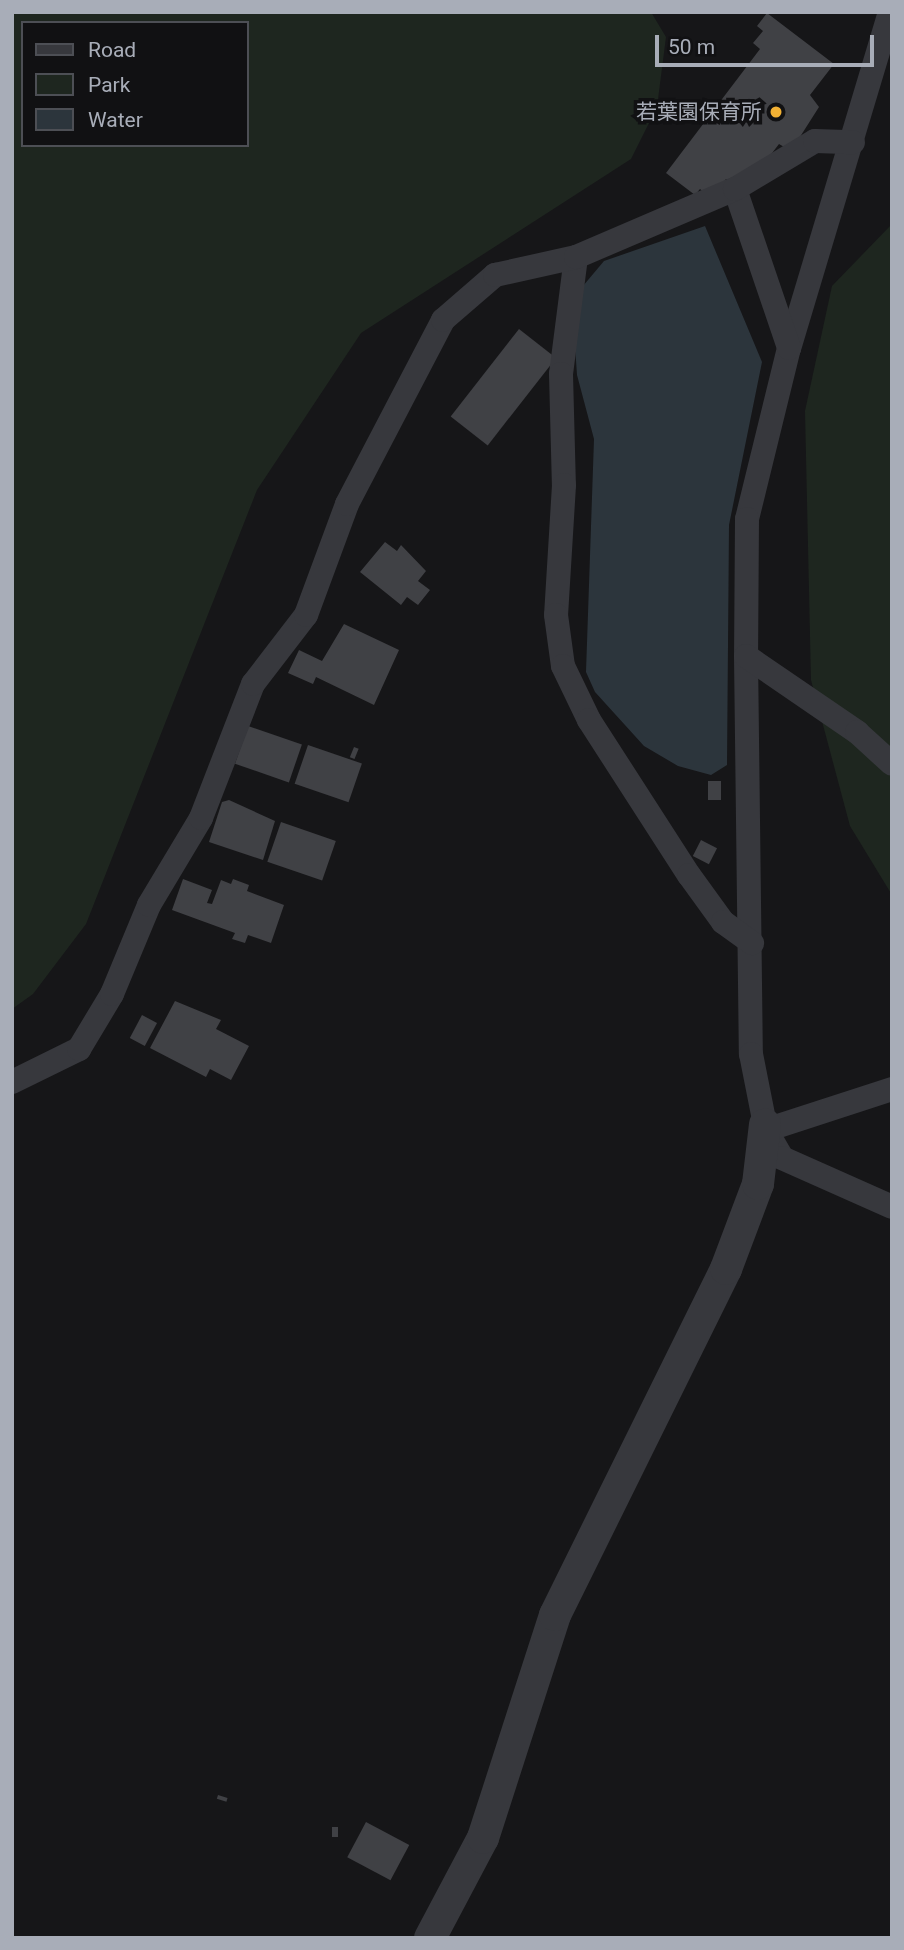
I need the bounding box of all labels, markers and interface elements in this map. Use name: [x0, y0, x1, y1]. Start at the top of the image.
legend: [21, 21, 248, 147]
scale bar: [659, 21, 878, 65]
text: 50 m: [668, 35, 715, 59]
text: Road: [88, 38, 136, 62]
text: Park: [88, 73, 130, 97]
place label: 若葉園保育所: [636, 99, 762, 125]
marker: 若葉園保育所: [768, 104, 784, 120]
text: Water: [88, 108, 143, 132]

